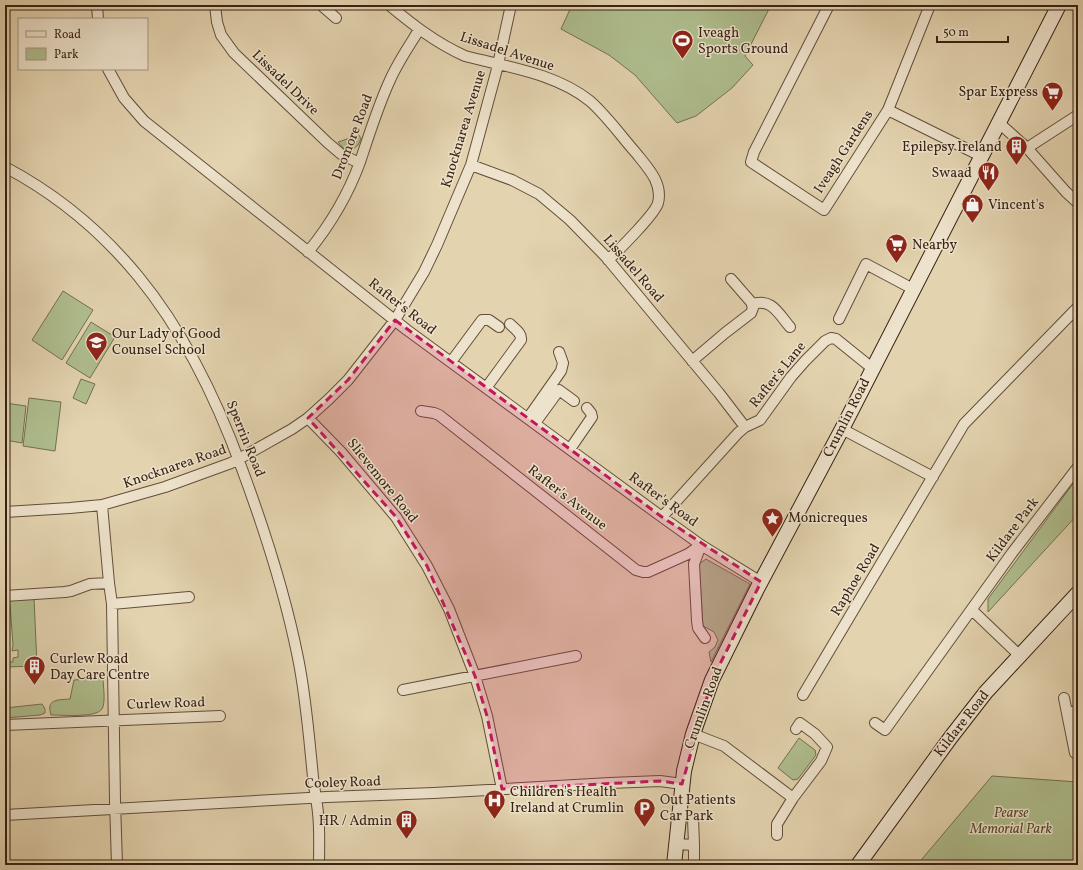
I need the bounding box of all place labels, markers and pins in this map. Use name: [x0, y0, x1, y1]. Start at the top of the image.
place label: Iveagh Sports Ground: [698, 24, 789, 59]
sports icon: Iveagh Sports Ground: [670, 28, 696, 61]
supermarket icon: Spar Express: [1040, 79, 1066, 112]
place label: Spar Express: [958, 83, 1038, 102]
building icon: Epilepsy Ireland: [1004, 134, 1030, 167]
place label: Epilepsy Ireland: [902, 138, 1002, 157]
restaurant icon: Swaad: [975, 160, 1001, 193]
place label: Swaad: [932, 164, 972, 183]
shop icon: Vincent's: [960, 192, 986, 225]
place label: Vincent's: [988, 196, 1044, 215]
supermarket icon: Nearby: [884, 232, 910, 265]
place label: Nearby: [912, 236, 957, 255]
place label: Our Lady of Good Counsel School: [112, 325, 221, 360]
school or university icon: Our Lady of Good Counsel School: [83, 329, 109, 362]
place icon: Monicreques: [760, 505, 786, 538]
place label: Monicreques: [788, 509, 868, 528]
place label: Curlew Road Day Care Centre: [50, 650, 150, 685]
building icon: Curlew Road Day Care Centre: [21, 654, 47, 687]
place label: Children's Health Ireland at Crumlin: [510, 783, 624, 818]
hospital icon: Children's Health Ireland at Crumlin: [481, 787, 507, 820]
place label: Out Patients Car Park: [660, 791, 736, 826]
parking icon: Out Patients Car Park: [632, 795, 658, 828]
building icon: HR / Admin: [394, 808, 420, 841]
place label: HR / Admin: [319, 812, 392, 831]

